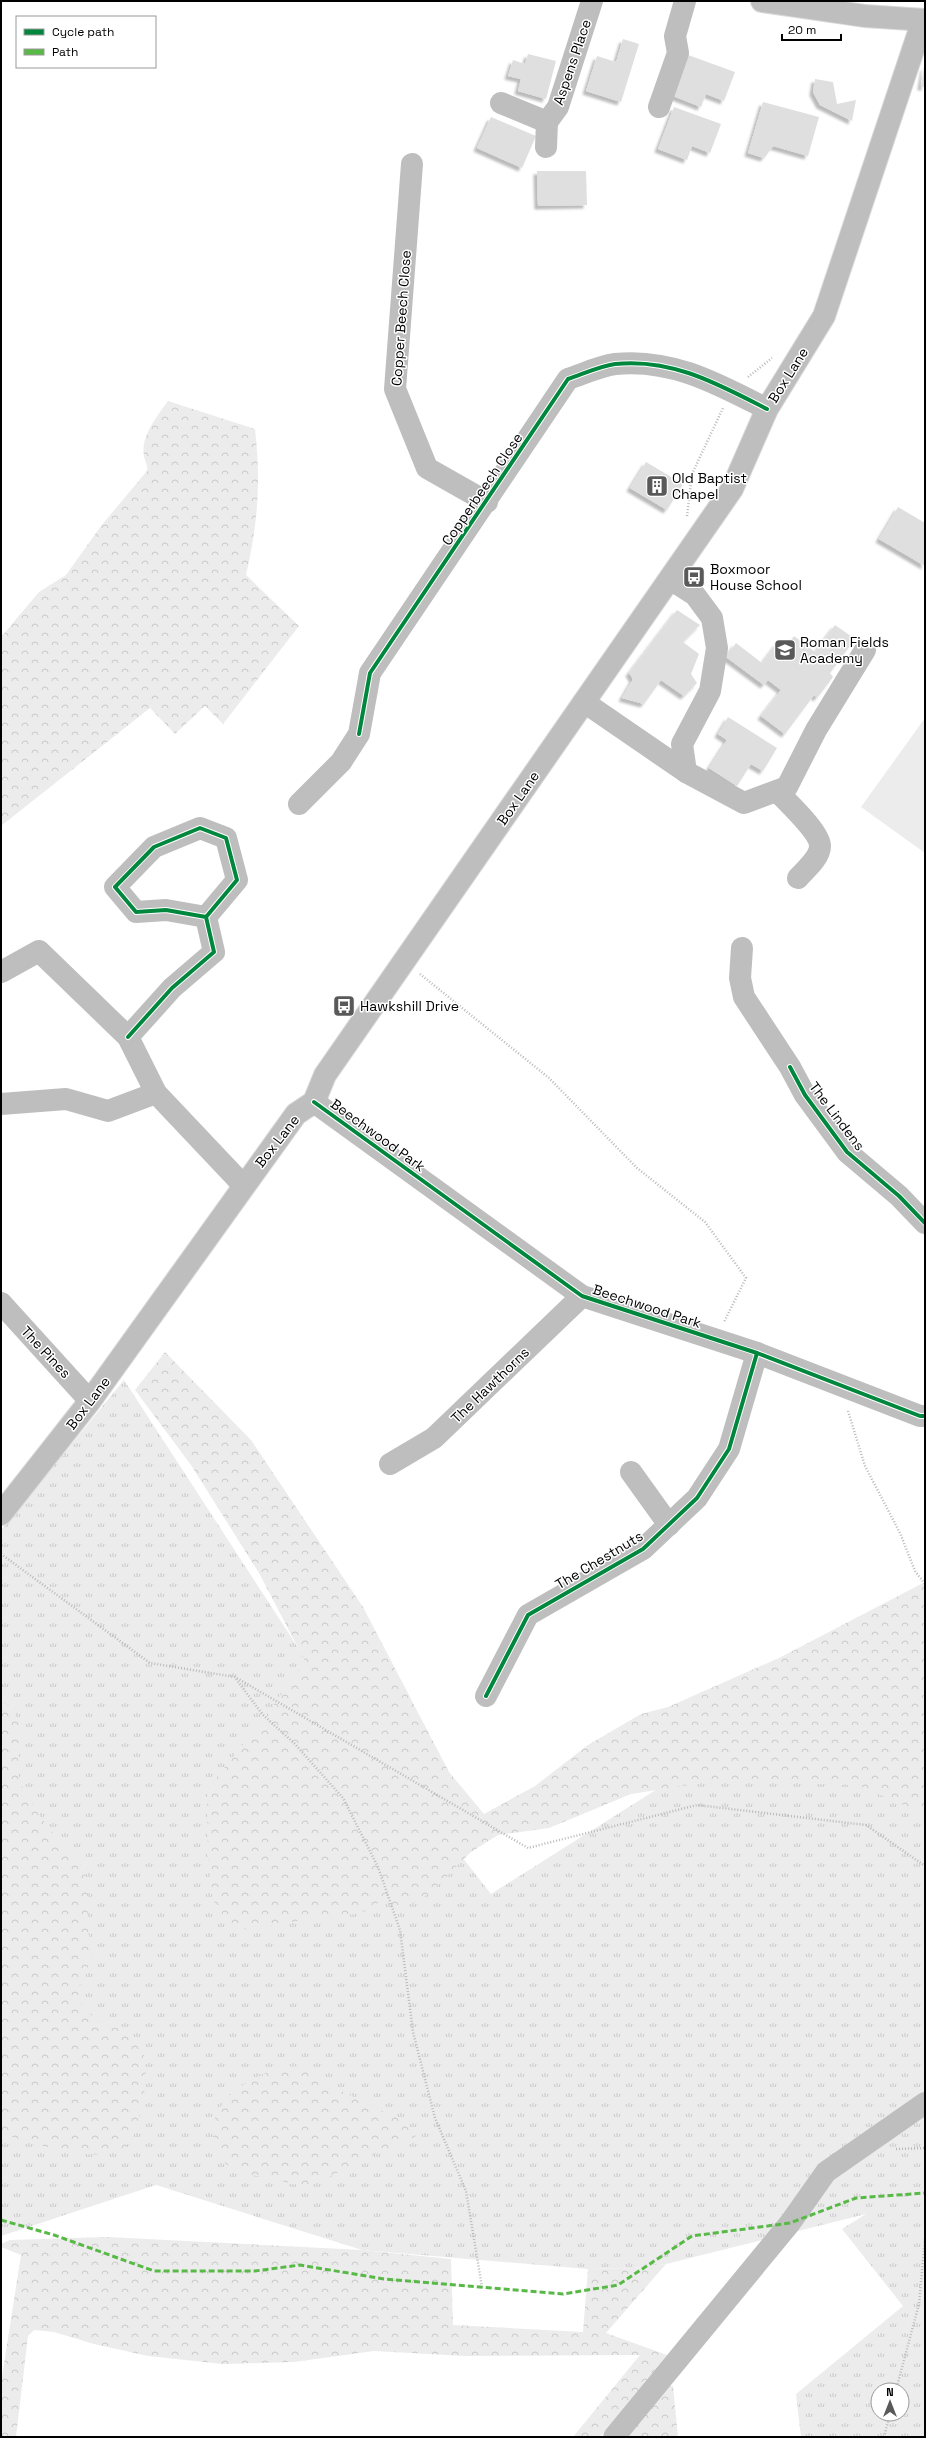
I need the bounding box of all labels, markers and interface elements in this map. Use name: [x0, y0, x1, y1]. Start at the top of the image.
legend: [16, 16, 156, 68]
scale bar: [782, 16, 841, 42]
street label: Aspens Place: [549, 17, 595, 107]
text: 20 m: [788, 22, 816, 38]
text: Cycle path: [52, 24, 114, 40]
text: Path: [52, 44, 78, 60]
street label: Copper Beech Close: [387, 250, 415, 386]
street label: Box Lane: [764, 344, 812, 406]
street label: Copperbeech Close: [438, 429, 526, 549]
place label: Old Baptist Chapel: [672, 469, 747, 503]
building icon: Old Baptist Chapel: [644, 473, 670, 499]
place label: Boxmoor House School: [710, 560, 802, 594]
bus stop icon: Boxmoor House School: [681, 564, 707, 590]
place label: Roman Fields Academy: [800, 633, 889, 667]
school or university icon: Roman Fields Academy: [772, 637, 798, 663]
street label: Box Lane: [493, 767, 543, 829]
bus stop icon: Hawkshill Drive: [331, 993, 357, 1019]
place label: Hawkshill Drive: [360, 997, 459, 1015]
street label: The Lindens: [805, 1078, 869, 1154]
street label: Beechwood Park: [327, 1095, 429, 1176]
street label: Box Lane: [251, 1111, 303, 1171]
street label: Beechwood Park: [591, 1280, 704, 1332]
street label: The Pines: [17, 1322, 75, 1382]
street label: The Hawthorns: [447, 1343, 533, 1427]
street label: Box Lane: [62, 1373, 114, 1433]
street label: The Chestnuts: [552, 1527, 646, 1593]
north arrow: [870, 2382, 910, 2422]
text: N: [886, 2385, 894, 2399]

